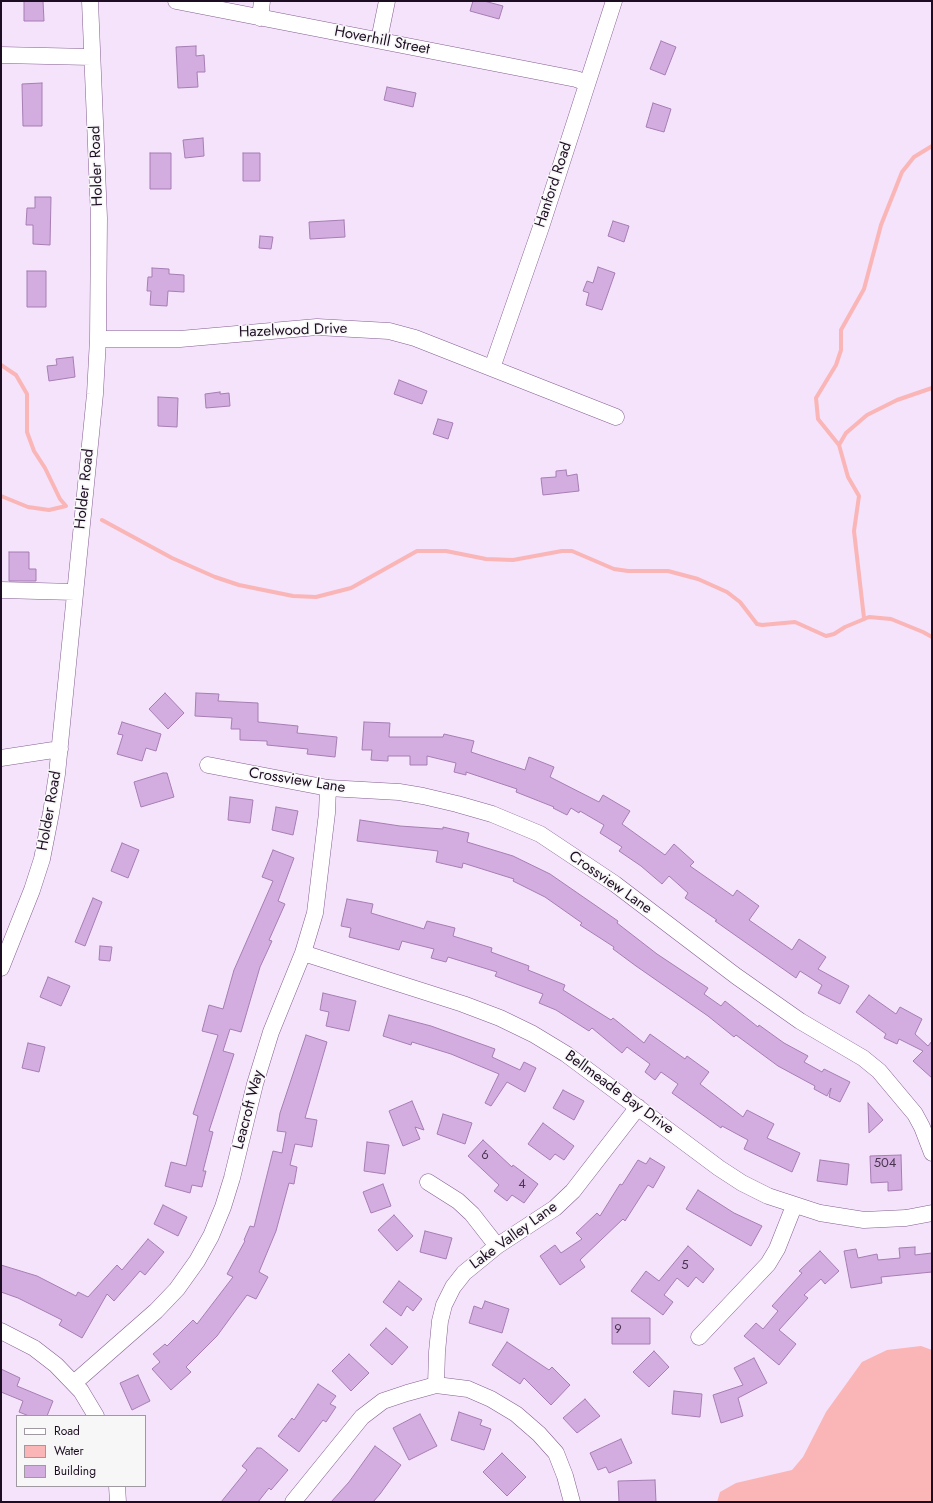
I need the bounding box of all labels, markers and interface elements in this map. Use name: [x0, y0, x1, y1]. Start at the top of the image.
street label: Hoverhill Street: [333, 23, 431, 59]
street label: Holder Road: [87, 125, 107, 207]
street label: Hanford Road: [532, 140, 576, 230]
street label: Hazelwood Drive: [238, 320, 348, 342]
street label: Holder Road: [72, 448, 98, 530]
street label: Crossview Lane: [247, 764, 347, 798]
street label: Holder Road: [34, 770, 66, 852]
street label: Crossview Lane: [565, 848, 655, 918]
street label: Bellmeade Bay Drive: [561, 1047, 677, 1139]
street label: Leacroft Way: [230, 1068, 268, 1152]
house number: 6: [481, 1148, 489, 1164]
house number: 504: [874, 1156, 896, 1172]
house number: 4: [518, 1177, 526, 1193]
street label: Lake Valley Lane: [467, 1198, 561, 1274]
house number: 5: [681, 1258, 689, 1274]
house number: 9: [614, 1322, 622, 1338]
legend: [16, 1415, 146, 1487]
text: Road: [54, 1422, 80, 1440]
text: Water: [54, 1442, 84, 1460]
text: Building: [54, 1462, 96, 1480]

